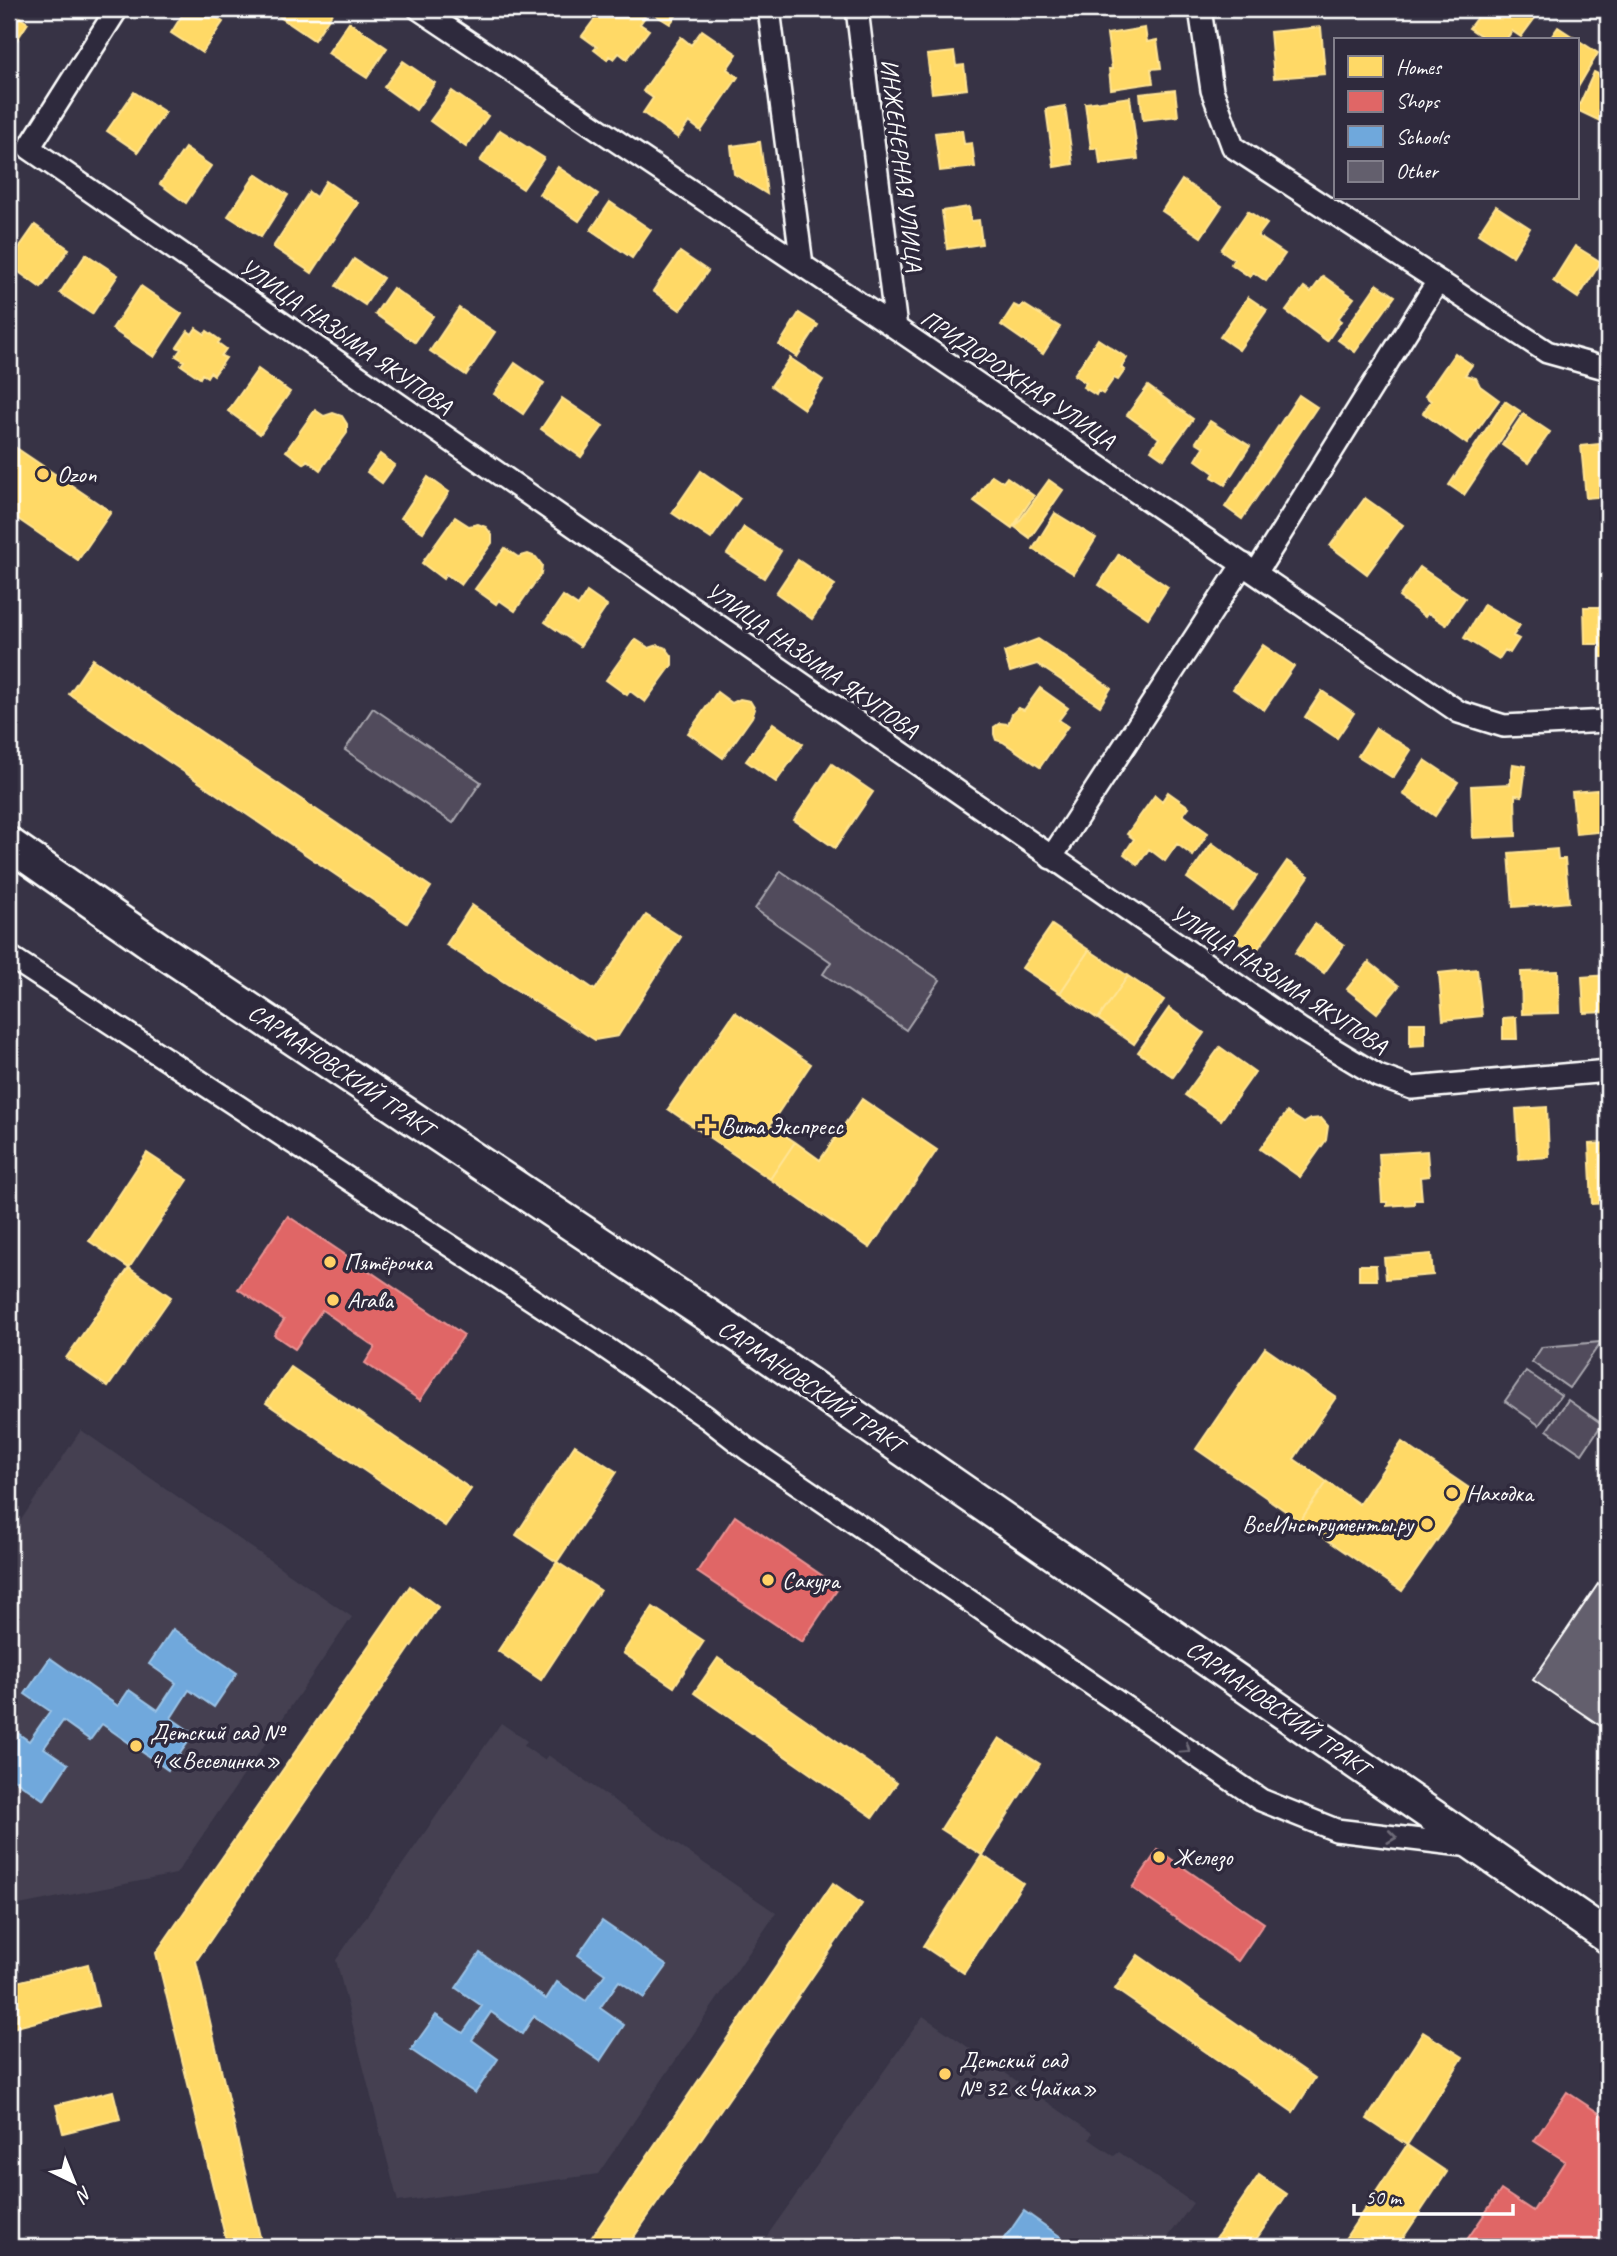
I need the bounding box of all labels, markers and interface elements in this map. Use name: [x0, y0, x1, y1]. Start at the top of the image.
legend: [1334, 38, 1578, 200]
text: Homes: [1396, 54, 1443, 80]
street label: ИНЖЕНЕРНАЯ УЛИЦА: [874, 57, 930, 274]
text: Shops: [1396, 88, 1441, 114]
text: Schools: [1396, 124, 1450, 150]
text: Other: [1396, 158, 1439, 184]
street label: УЛИЦА НАЗЫМА ЯКУПОВА: [234, 251, 459, 421]
street label: ПРИДОРОЖНАЯ УЛИЦА: [915, 303, 1122, 456]
place label: Ozon: [57, 459, 97, 489]
marker: Ozon: [35, 466, 51, 482]
street label: УЛИЦА НАЗЫМА ЯКУПОВА: [700, 575, 925, 745]
street label: УЛИЦА НАЗЫМА ЯКУПОВА: [1165, 898, 1394, 1061]
street label: САРМАНОВСКИЙ ТРАКТ: [243, 997, 444, 1146]
place label: Вита Экспресс: [721, 1111, 844, 1141]
marker: Вита Экспресс: [699, 1118, 715, 1134]
place label: Пятёрочка: [344, 1247, 433, 1277]
marker: Пятёрочка: [322, 1254, 338, 1270]
place label: Агава: [347, 1285, 394, 1315]
marker: Агава: [325, 1292, 341, 1308]
street label: САРМАНОВСКИЙ ТРАКТ: [713, 1313, 914, 1462]
place label: Находка: [1466, 1478, 1535, 1508]
marker: Находка: [1444, 1485, 1460, 1501]
place label: ВсеИнструменты.ру: [1242, 1509, 1415, 1539]
marker: ВсеИнструменты.ру: [1419, 1516, 1435, 1532]
place label: Сакура: [782, 1565, 841, 1595]
marker: Сакура: [760, 1572, 776, 1588]
street label: САРМАНОВСКИЙ ТРАКТ: [1180, 1633, 1380, 1785]
place label: Детский сад № 4 «Веселинка»: [150, 1717, 286, 1775]
marker: Детский сад № 4 «Веселинка»: [128, 1738, 144, 1754]
one-way arrow: [1178, 1741, 1191, 1753]
one-way arrow: [1386, 1829, 1398, 1844]
place label: Железо: [1173, 1842, 1234, 1872]
marker: Железо: [1151, 1849, 1167, 1865]
place label: Детский сад № 32 «Чайка»: [959, 2045, 1097, 2103]
marker: Детский сад № 32 «Чайка»: [937, 2066, 953, 2082]
north arrow: [38, 2148, 108, 2218]
scale bar: [1354, 2172, 1514, 2216]
text: N: [70, 2181, 97, 2209]
text: 50 m: [1365, 2184, 1403, 2210]

